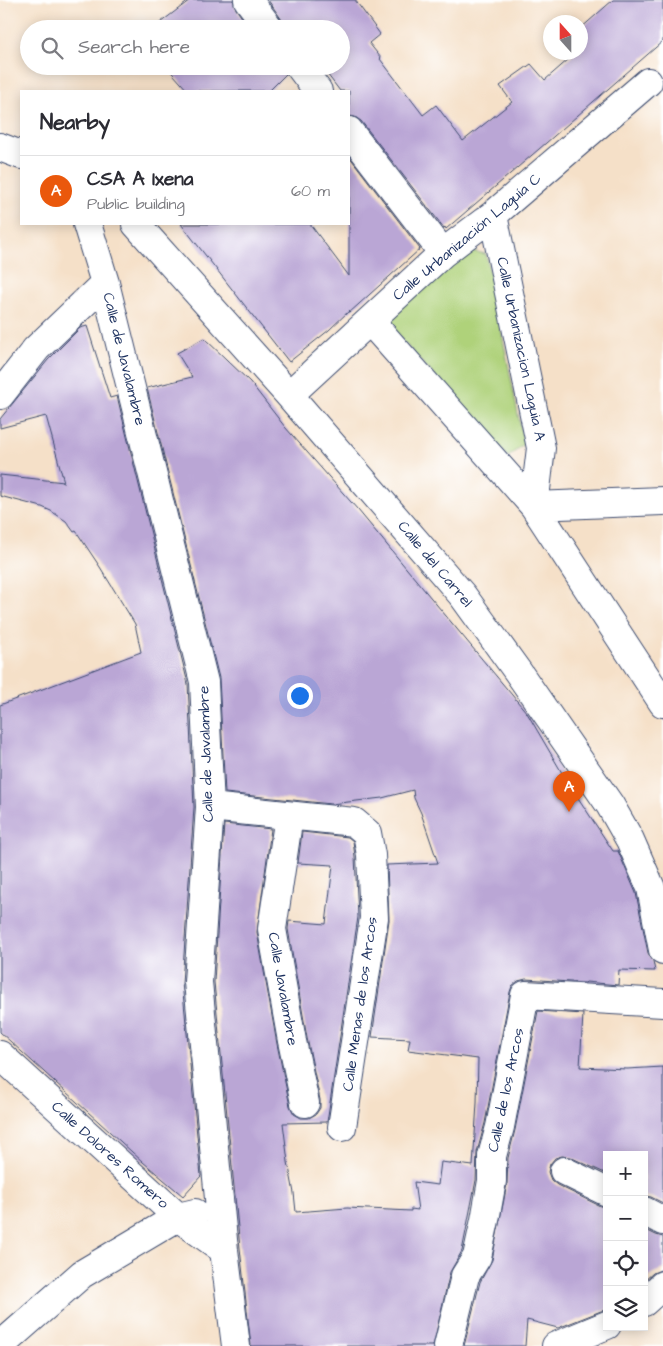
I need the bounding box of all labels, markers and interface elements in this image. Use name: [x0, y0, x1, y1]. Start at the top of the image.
north arrow: [543, 15, 588, 60]
search box: [20, 20, 350, 75]
icon: search: [38, 34, 66, 62]
text: Search here: [78, 34, 190, 61]
text: Nearby: [40, 108, 110, 137]
text: CSA A Ixena: [87, 166, 194, 193]
street label: Calle Urbanización Laguía C: [388, 168, 547, 306]
text: A: [51, 180, 61, 202]
text: 60 m: [291, 180, 330, 202]
text: Public building: [87, 193, 185, 215]
street label: Calle Urbanizacion Laguia A: [490, 255, 551, 443]
street label: Calle de Javalambre: [97, 290, 151, 428]
street label: Calle del Carrel: [393, 516, 477, 612]
your location: [287, 683, 313, 709]
street label: Calle de Javalambre: [193, 685, 219, 823]
pin: A: [553, 771, 585, 812]
street label: Calle Menas de los Arcos: [337, 915, 383, 1092]
street label: Calle Javalambre: [263, 931, 303, 1047]
street label: Calle de los Arcos: [483, 1025, 530, 1154]
street label: Calle Dolores Romero: [47, 1096, 174, 1214]
map controls: [603, 1151, 648, 1331]
button: +: [603, 1151, 648, 1196]
button: −: [603, 1196, 648, 1241]
button: locate: [603, 1241, 648, 1286]
button: layers: [603, 1286, 648, 1331]

